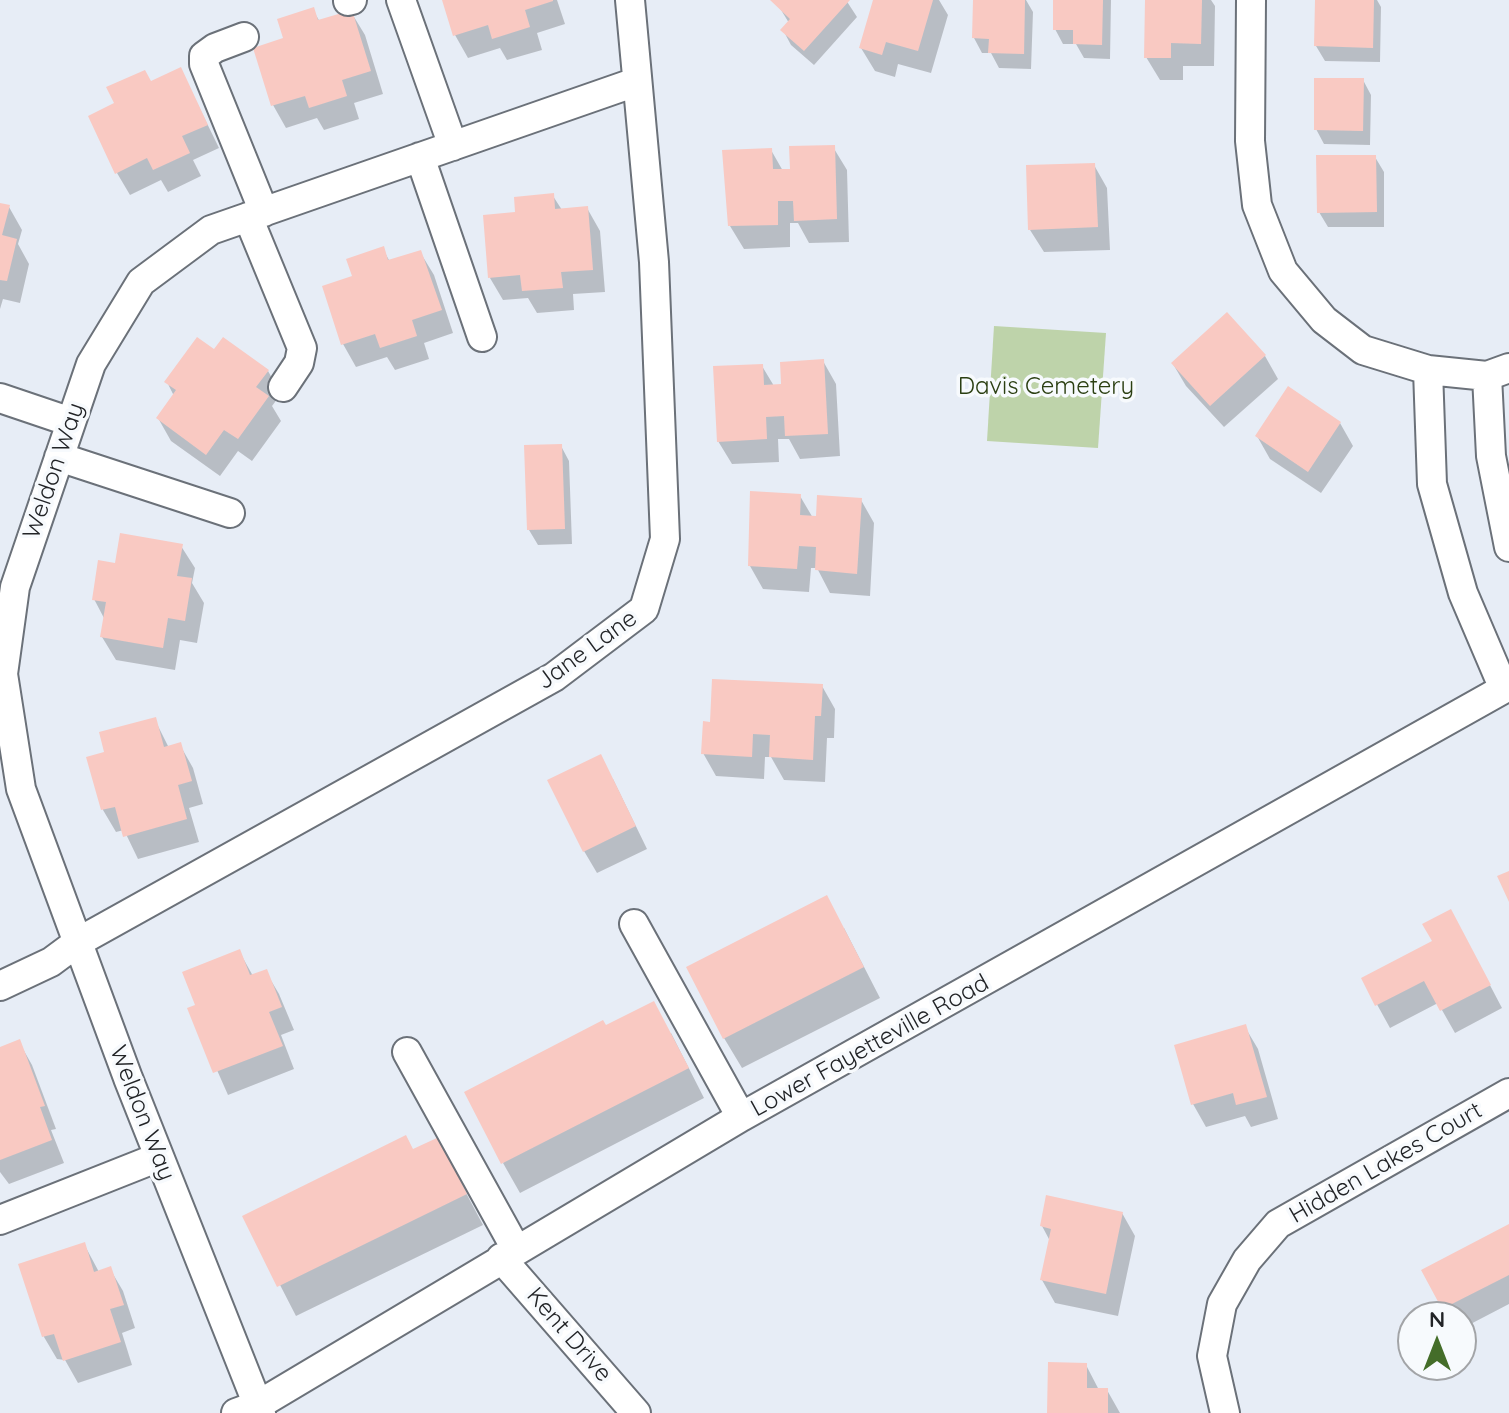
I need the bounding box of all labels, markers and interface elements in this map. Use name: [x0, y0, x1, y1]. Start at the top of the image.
park label: Davis Cemetery: [958, 373, 1134, 401]
street label: Weldon Way: [17, 399, 91, 543]
street label: Jane Lane: [531, 604, 643, 696]
street label: Lower Fayetteville Road: [746, 969, 994, 1123]
street label: Weldon Way: [103, 1041, 181, 1185]
street label: Hidden Lakes Court: [1285, 1096, 1487, 1230]
street label: Kent Drive: [520, 1282, 618, 1388]
north arrow: [1397, 1301, 1477, 1381]
text: N: [1429, 1305, 1445, 1333]

